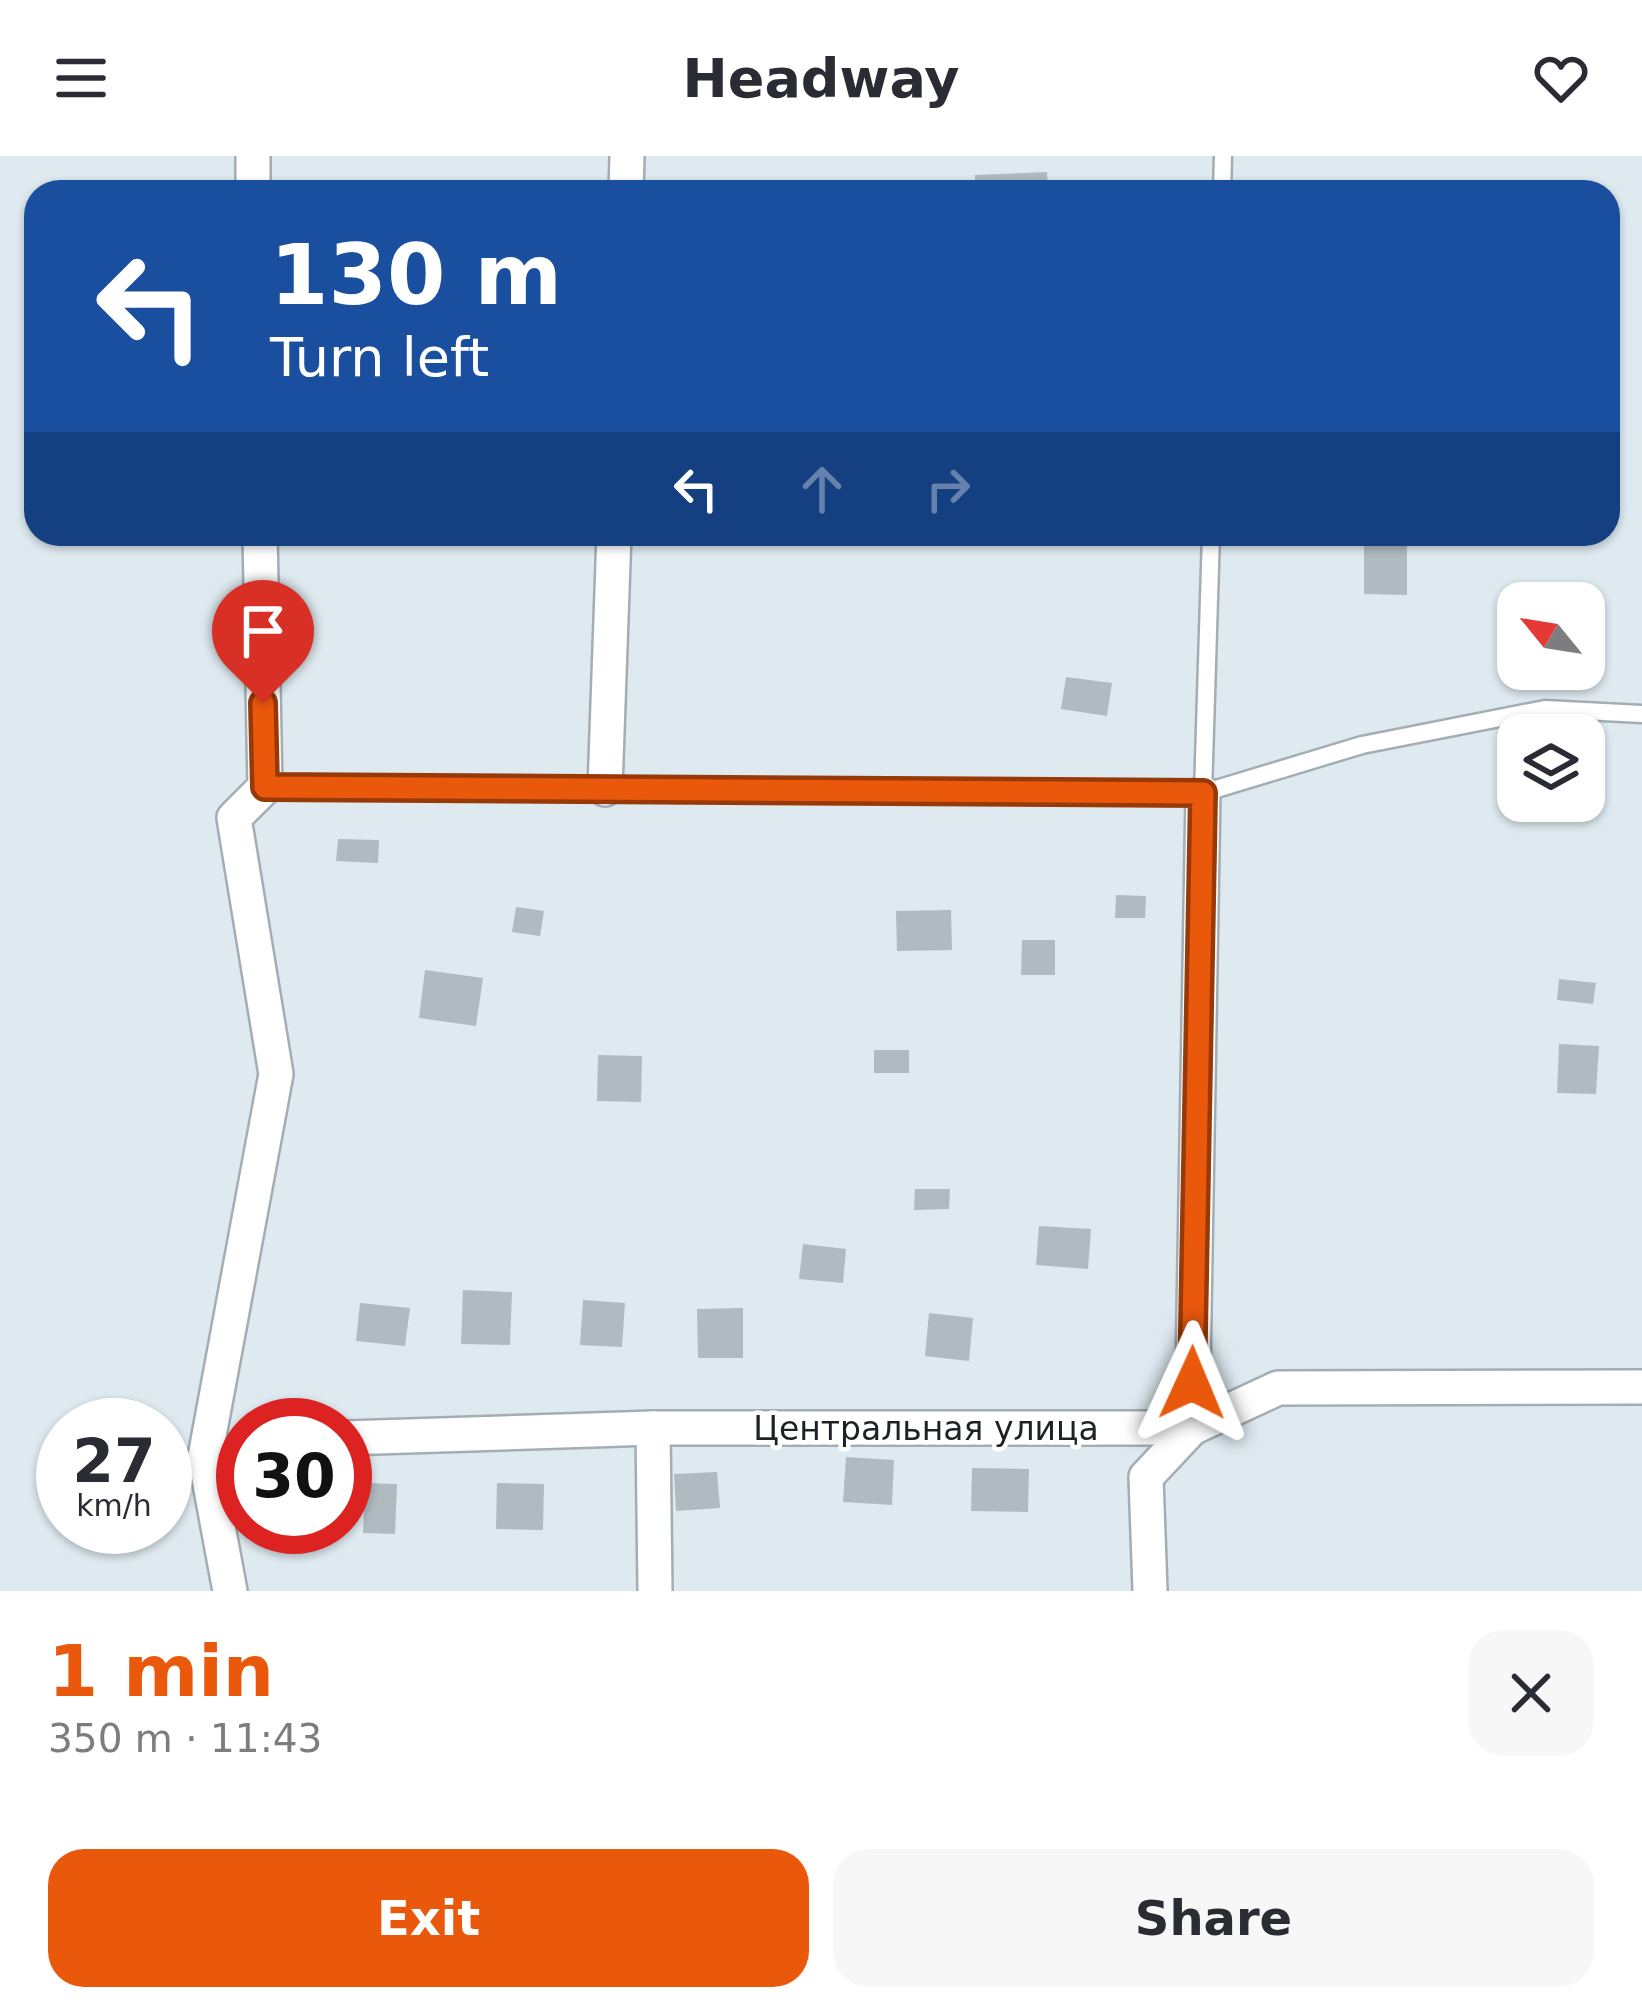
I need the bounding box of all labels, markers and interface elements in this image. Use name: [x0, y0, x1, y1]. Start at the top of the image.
icon: menu: [48, 45, 114, 111]
icon: heart: [1528, 45, 1594, 111]
text: Headway: [683, 47, 959, 110]
text: 130 m: [270, 226, 562, 324]
icon: left: [72, 228, 228, 384]
text: Turn left: [270, 326, 489, 389]
icon: left: [663, 456, 729, 522]
icon: ahead: [789, 456, 855, 522]
icon: right: [915, 456, 981, 522]
pin: [212, 580, 314, 703]
north arrow: [1497, 582, 1605, 690]
map controls: [1497, 582, 1605, 822]
icon: arrive: [230, 598, 296, 664]
button: layers: [1497, 714, 1605, 822]
position arrow: [1129, 1320, 1255, 1446]
speed limit sign: 30: [216, 1398, 372, 1554]
street label: Центральная улица: [753, 1409, 1099, 1448]
text: 27: [72, 1426, 156, 1496]
text: km/h: [76, 1488, 152, 1523]
text: 1 min: [48, 1629, 274, 1713]
button: close: [1468, 1630, 1594, 1756]
text: 350 m · 11:43: [48, 1716, 322, 1761]
button: Exit: [48, 1849, 809, 1987]
button: Share: [833, 1849, 1594, 1987]

